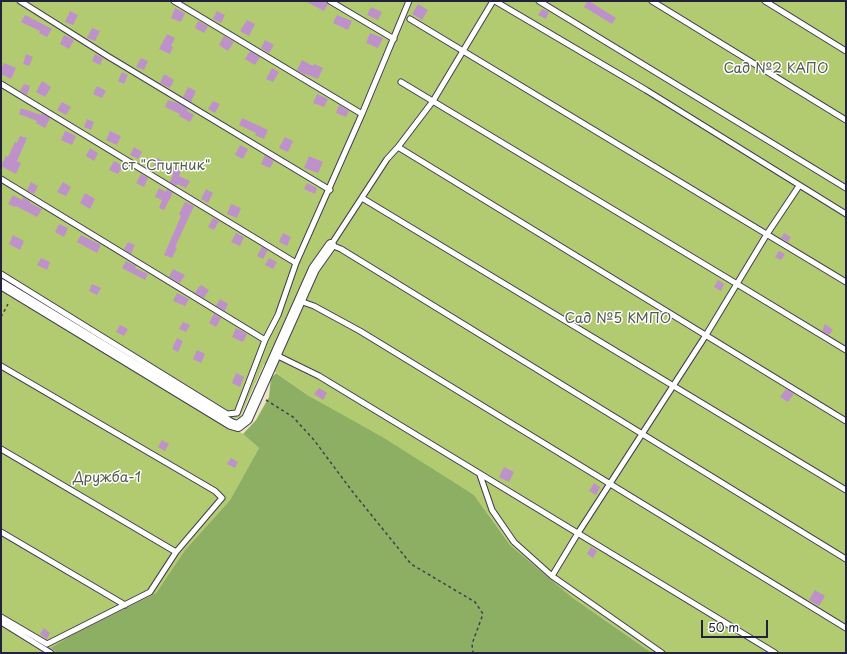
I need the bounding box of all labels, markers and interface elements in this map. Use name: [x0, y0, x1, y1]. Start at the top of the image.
park label: Сад №2 КАПО: [723, 61, 829, 77]
park label: ст "Спутник": [121, 158, 211, 174]
park label: Сад №5 КМПО: [565, 311, 671, 327]
park label: Дружба-1: [73, 470, 141, 486]
scale bar: [703, 612, 770, 638]
text: 50 m: [708, 618, 739, 636]

